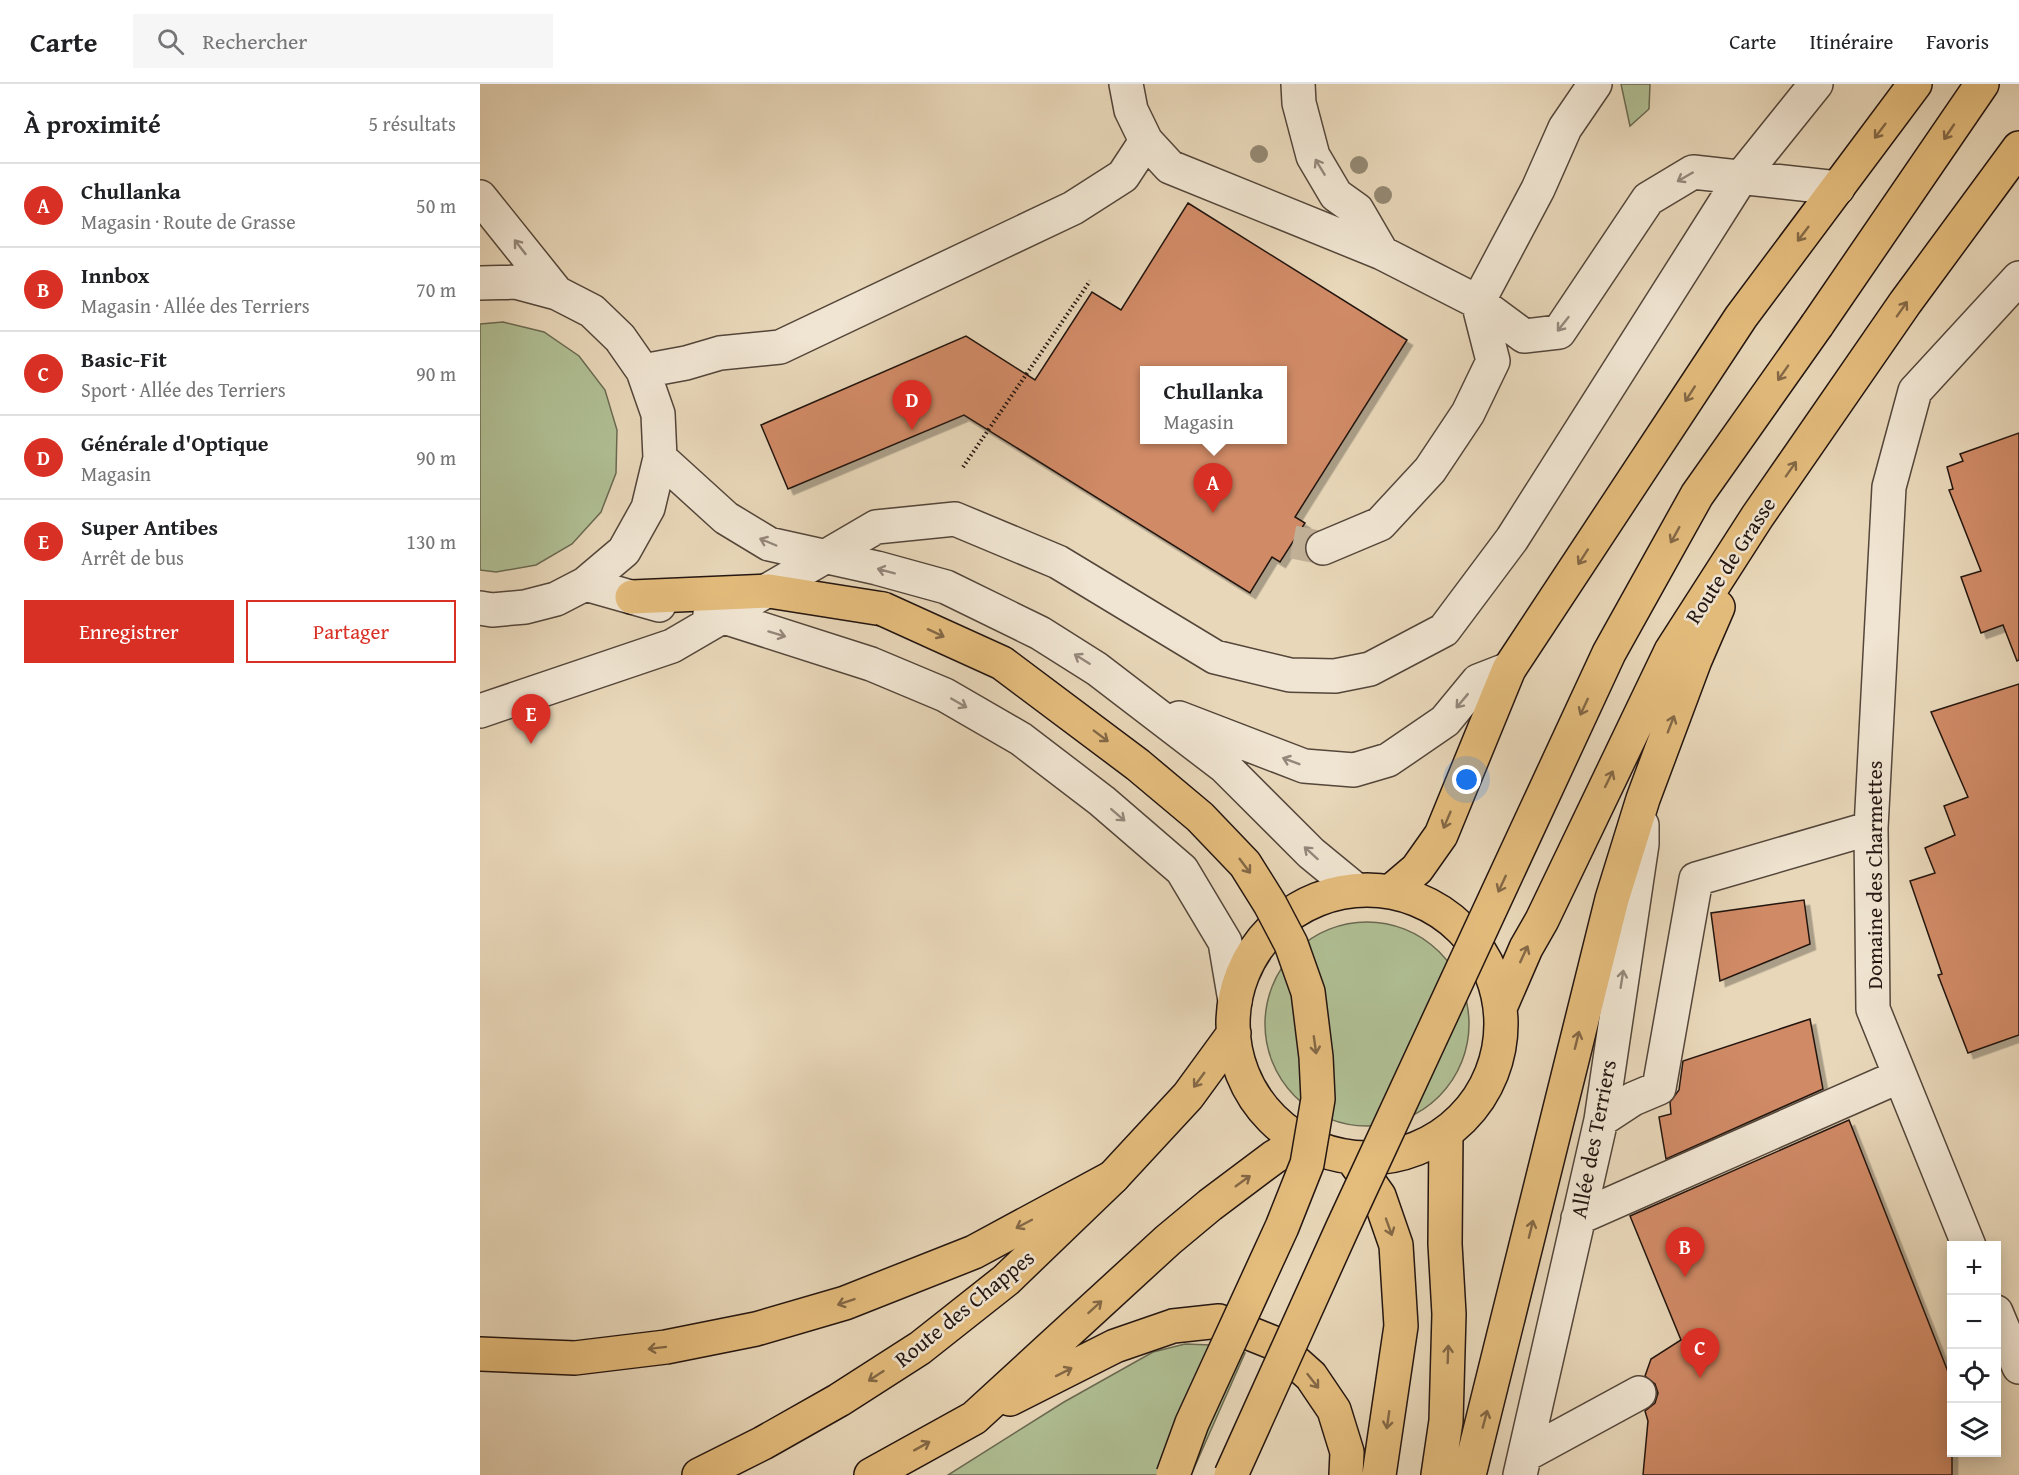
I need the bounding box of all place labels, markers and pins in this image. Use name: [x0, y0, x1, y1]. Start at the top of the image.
pin: D: [892, 380, 932, 430]
pin: A: [1194, 464, 1232, 513]
pin: E: [512, 694, 550, 744]
pin: B: [1666, 1228, 1704, 1277]
pin: C: [1680, 1328, 1720, 1378]

